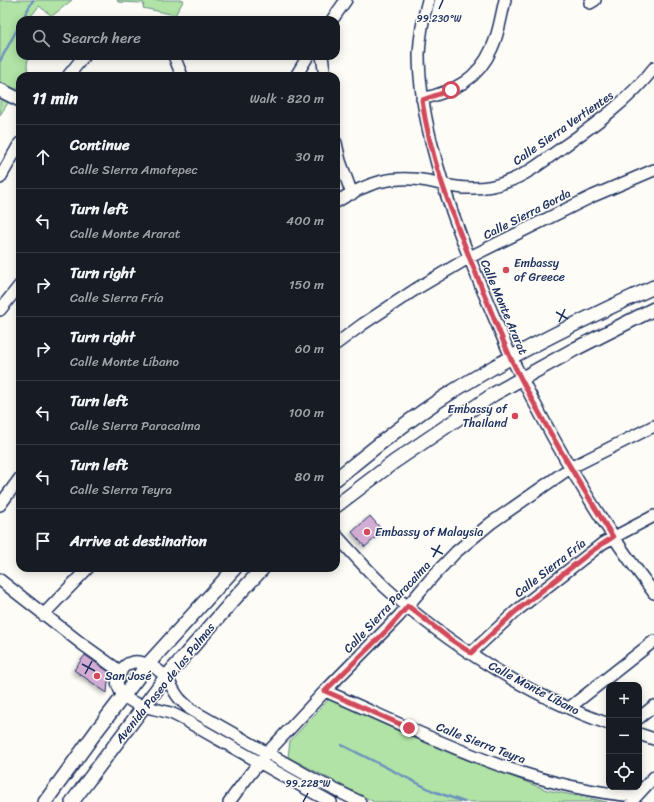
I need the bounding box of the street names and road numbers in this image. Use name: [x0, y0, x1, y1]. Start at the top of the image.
street label: Calle Sierra Vertientes: [508, 85, 618, 171]
street label: Calle Sierra Gorda: [479, 182, 575, 246]
street label: Calle Monte Ararat: [474, 256, 534, 358]
street label: Calle Sierra Fría: [509, 533, 591, 603]
street label: Calle Sierra Paracaima: [338, 555, 436, 659]
street label: Avenida Paseo de las Palmas: [109, 617, 221, 749]
street label: Calle Monte Líbano: [484, 655, 584, 721]
street label: Calle Sierra Teyra: [433, 716, 529, 770]

